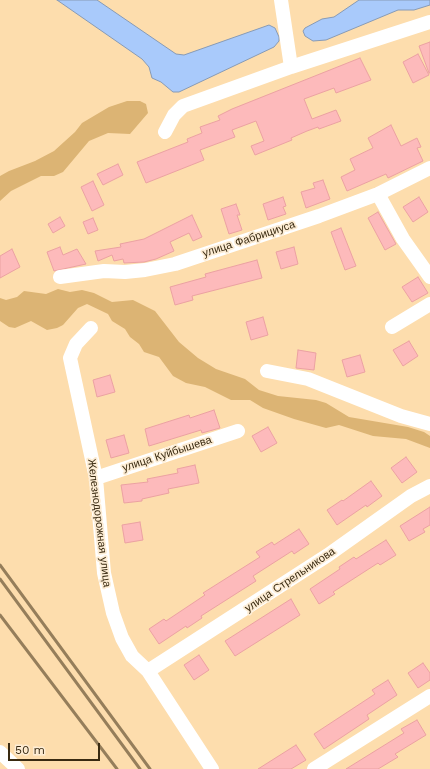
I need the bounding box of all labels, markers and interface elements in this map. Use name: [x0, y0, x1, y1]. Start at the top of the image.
street label: улица Фабрициуса: [201, 218, 297, 260]
street label: улица Куйбышева: [121, 433, 213, 475]
street label: Железнодорожная улица: [85, 458, 113, 588]
street label: улица Стрельникова: [242, 545, 338, 615]
scale bar: [10, 735, 102, 761]
text: 50 m: [15, 743, 45, 757]

